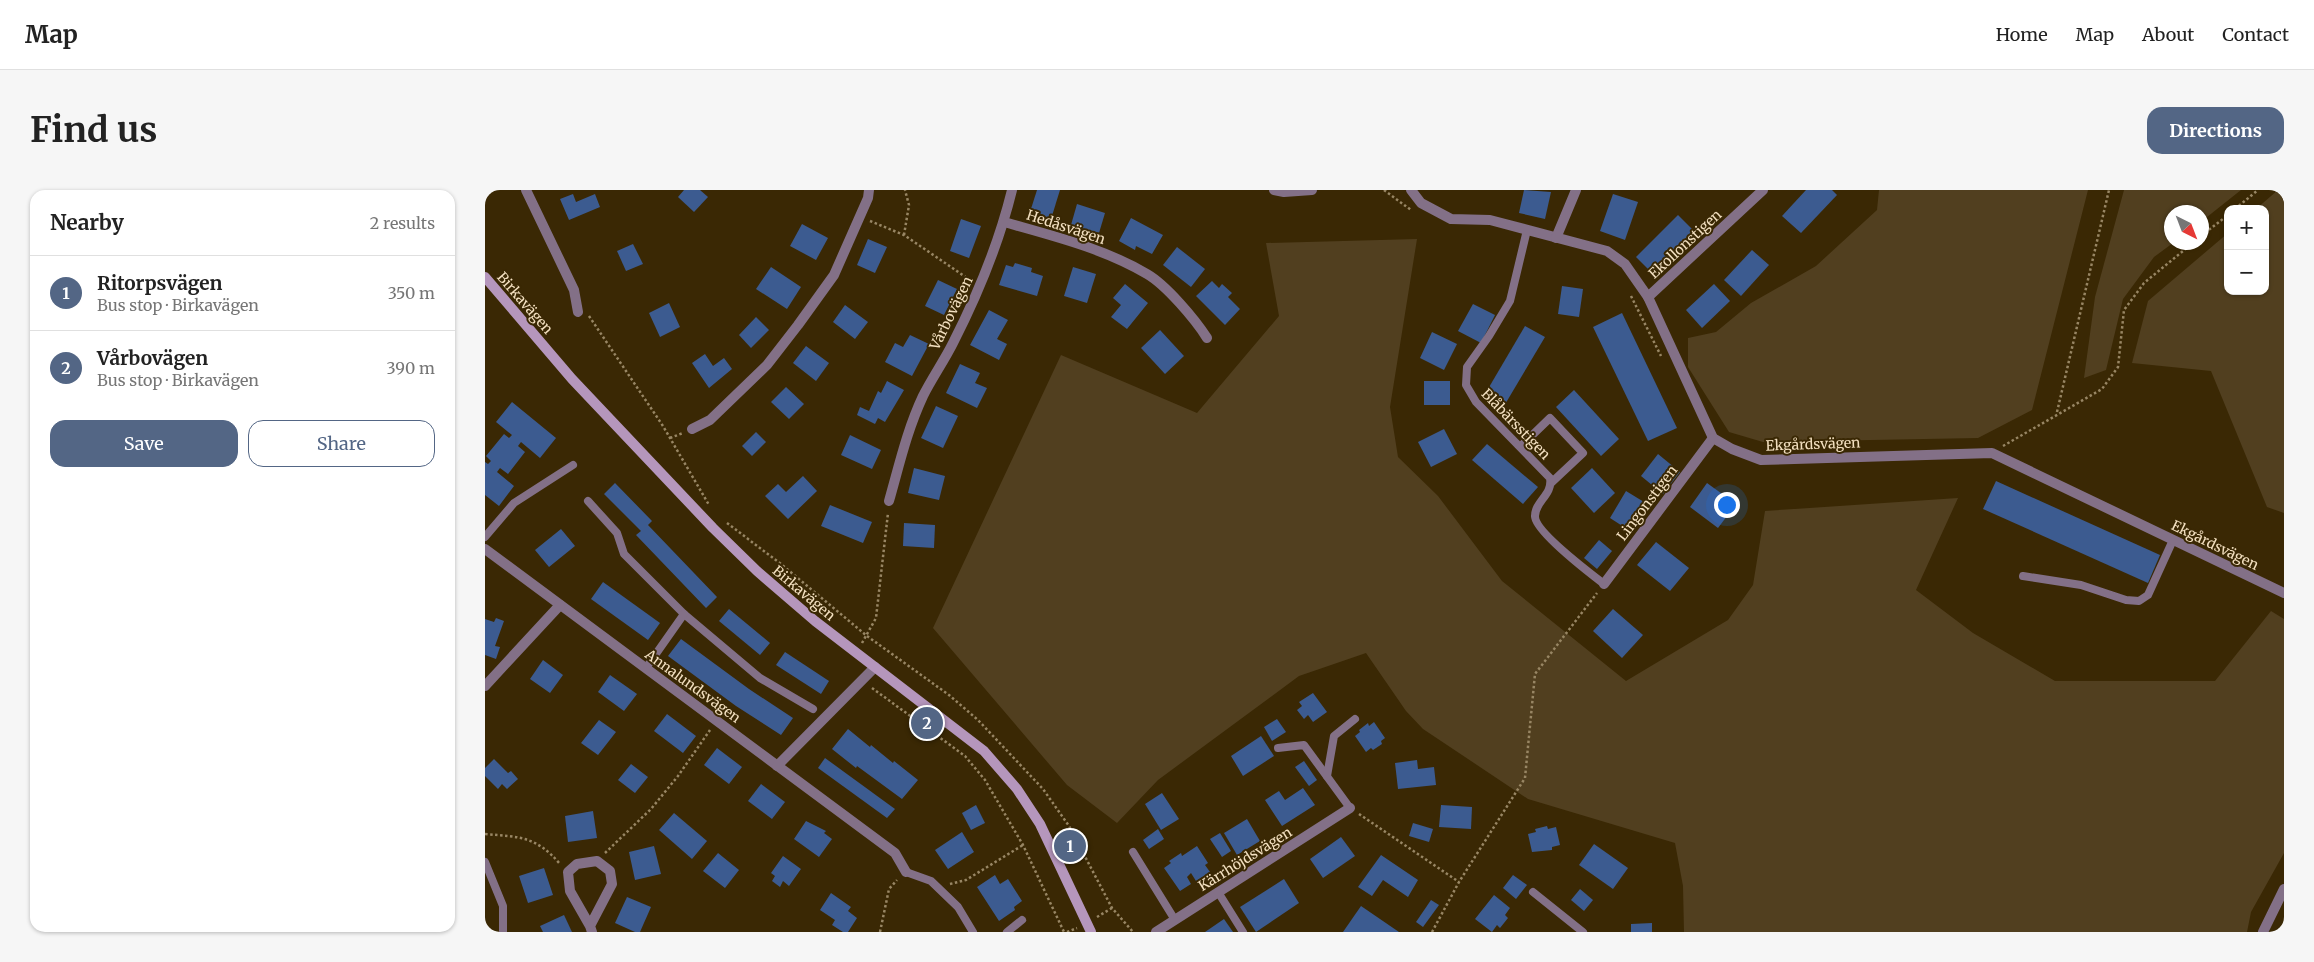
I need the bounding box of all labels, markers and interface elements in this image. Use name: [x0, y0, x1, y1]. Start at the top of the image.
text: Map: [25, 19, 78, 50]
text: Home: [1996, 23, 2048, 46]
text: Map: [2076, 23, 2114, 46]
text: About: [2142, 23, 2194, 46]
text: Contact: [2222, 23, 2289, 46]
button: Directions: [2147, 107, 2284, 154]
text: Find us: [30, 108, 157, 152]
north arrow: [2164, 205, 2209, 250]
map controls: [2224, 205, 2269, 295]
button: +: [2224, 205, 2269, 250]
street label: Hedåsvägen: [1024, 206, 1108, 248]
street label: Ekollonstigen: [1645, 206, 1725, 282]
text: Nearby: [50, 209, 124, 236]
text: 2 results: [370, 213, 435, 233]
button: −: [2224, 250, 2269, 295]
street label: Birkavägen: [493, 268, 557, 338]
text: Ritorpsvägen: [97, 271, 222, 295]
street label: Vårbovägen: [925, 273, 977, 354]
text: 1: [62, 283, 70, 303]
text: 350 m: [388, 283, 435, 303]
text: Bus stop · Birkavägen: [97, 295, 259, 315]
text: Vårbovägen: [97, 346, 208, 370]
text: 2: [61, 358, 71, 378]
text: 390 m: [387, 358, 435, 378]
text: Bus stop · Birkavägen: [97, 370, 259, 390]
street label: Blåbärsstigen: [1478, 385, 1554, 463]
button: Save: [50, 420, 238, 467]
button: Share: [248, 420, 435, 467]
street label: Ekgårdsvägen: [1765, 433, 1861, 455]
street label: Lingonstigen: [1613, 462, 1681, 544]
your location: [1714, 492, 1740, 518]
street label: Ekgårdsvägen: [2168, 516, 2262, 574]
street label: Birkavägen: [769, 562, 839, 624]
street label: Annalundsvägen: [641, 645, 744, 727]
pin: 2: [911, 704, 943, 742]
street label: Kärrhöjdsvägen: [1195, 823, 1295, 895]
pin: 1: [1054, 827, 1086, 865]

